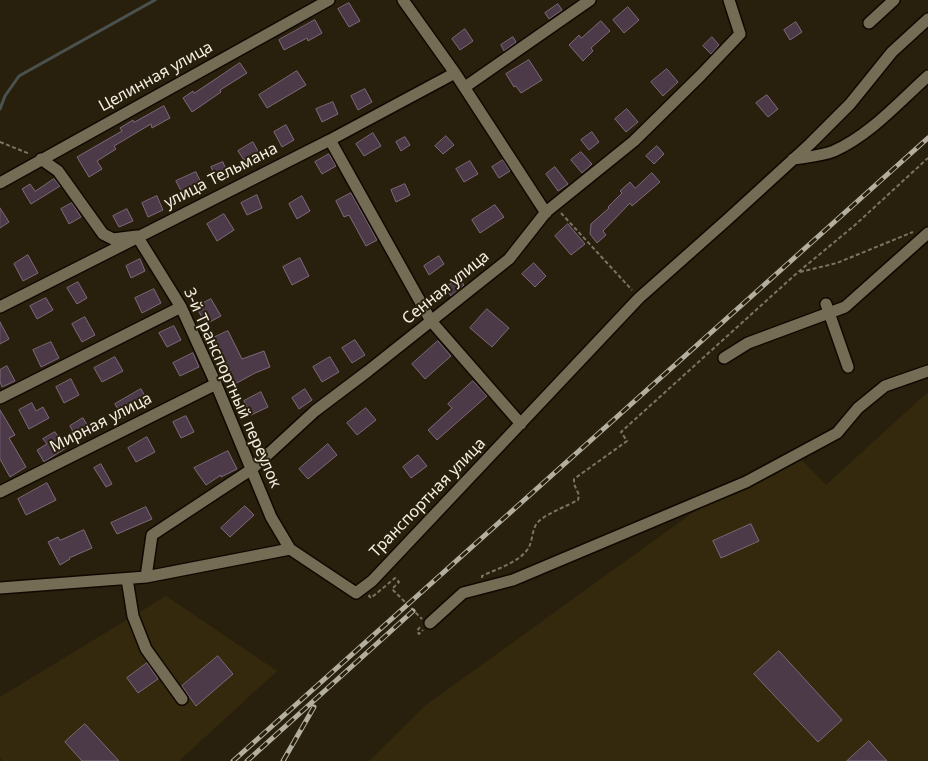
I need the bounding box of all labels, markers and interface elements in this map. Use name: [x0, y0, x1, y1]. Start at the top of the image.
street label: Целинная улица: [96, 38, 216, 116]
street label: улица Тельмана: [161, 139, 281, 213]
street label: Сенная улица: [399, 247, 493, 329]
street label: 3-й Транспортный переулок: [179, 285, 285, 491]
street label: Мирная улица: [47, 389, 155, 457]
street label: Транспортная улица: [366, 434, 490, 562]

